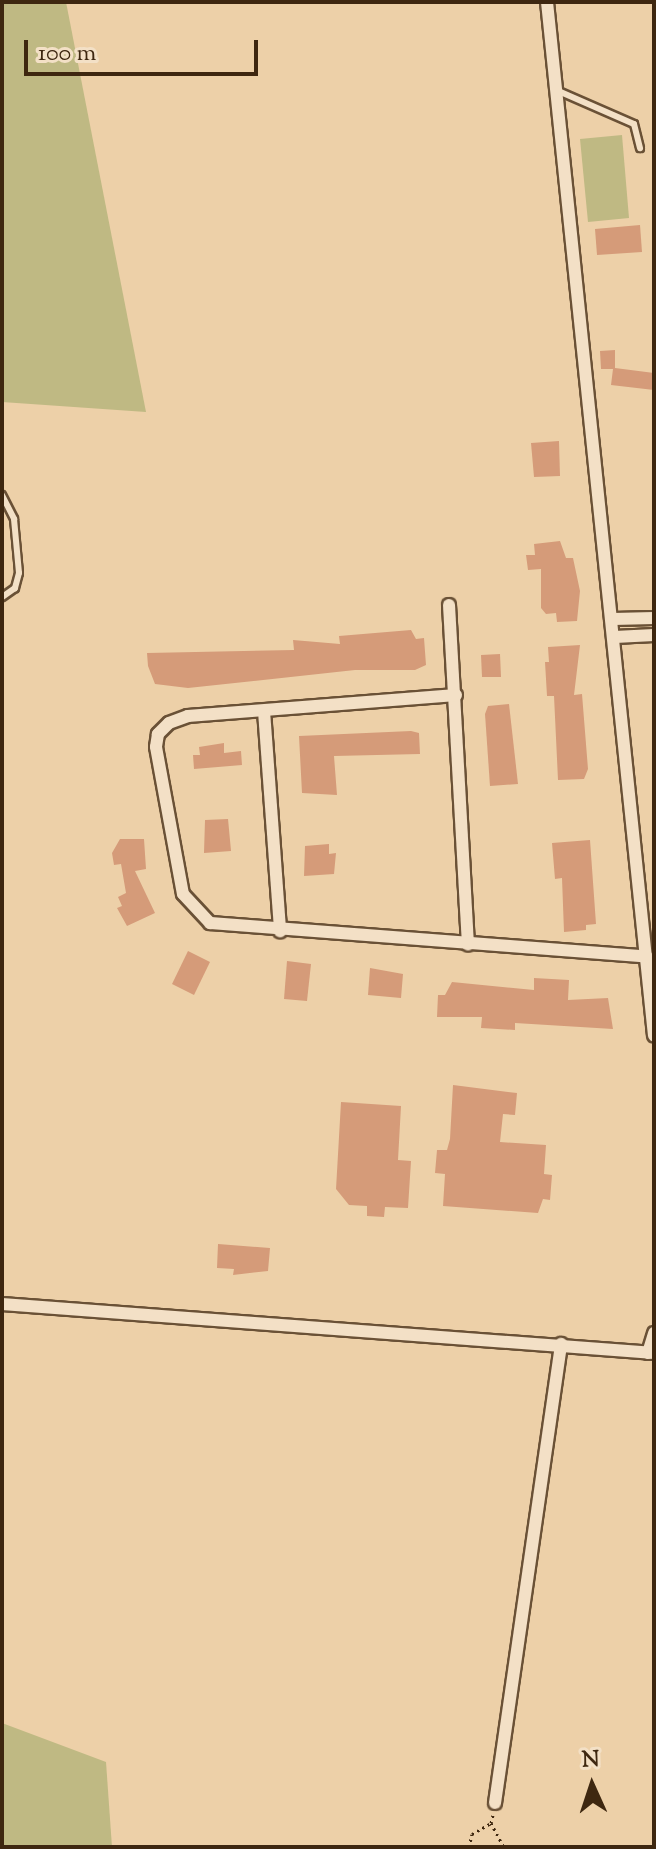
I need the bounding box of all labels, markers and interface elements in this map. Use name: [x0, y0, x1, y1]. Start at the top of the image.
scale bar: [28, 24, 262, 74]
text: 100 m: [38, 37, 96, 71]
north arrow: [552, 1745, 632, 1825]
text: N: [581, 1745, 600, 1777]

